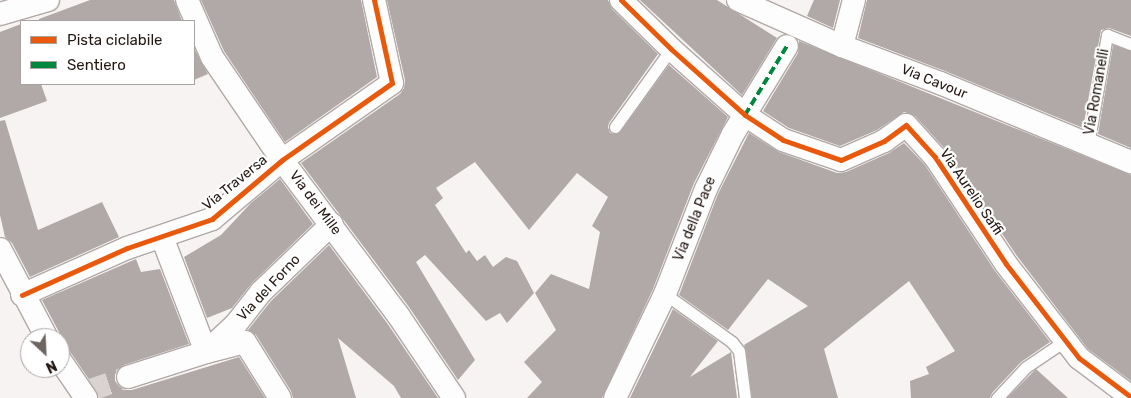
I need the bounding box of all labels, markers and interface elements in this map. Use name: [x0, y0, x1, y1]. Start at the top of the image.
legend: [20, 20, 195, 85]
text: Pista ciclabile: [67, 31, 162, 49]
street label: Via Romanelli: [1081, 47, 1113, 137]
text: Sentiero: [67, 56, 126, 74]
street label: Via Cavour: [898, 61, 970, 103]
street label: Via Aurelio Saffi: [936, 145, 1006, 239]
street label: Via Traversa: [199, 152, 271, 214]
street label: Via dei Mille: [285, 168, 345, 238]
street label: Via della Pace: [670, 174, 720, 264]
street label: Via del Forno: [234, 251, 304, 325]
north arrow: [20, 328, 70, 378]
text: N: [43, 356, 59, 376]

